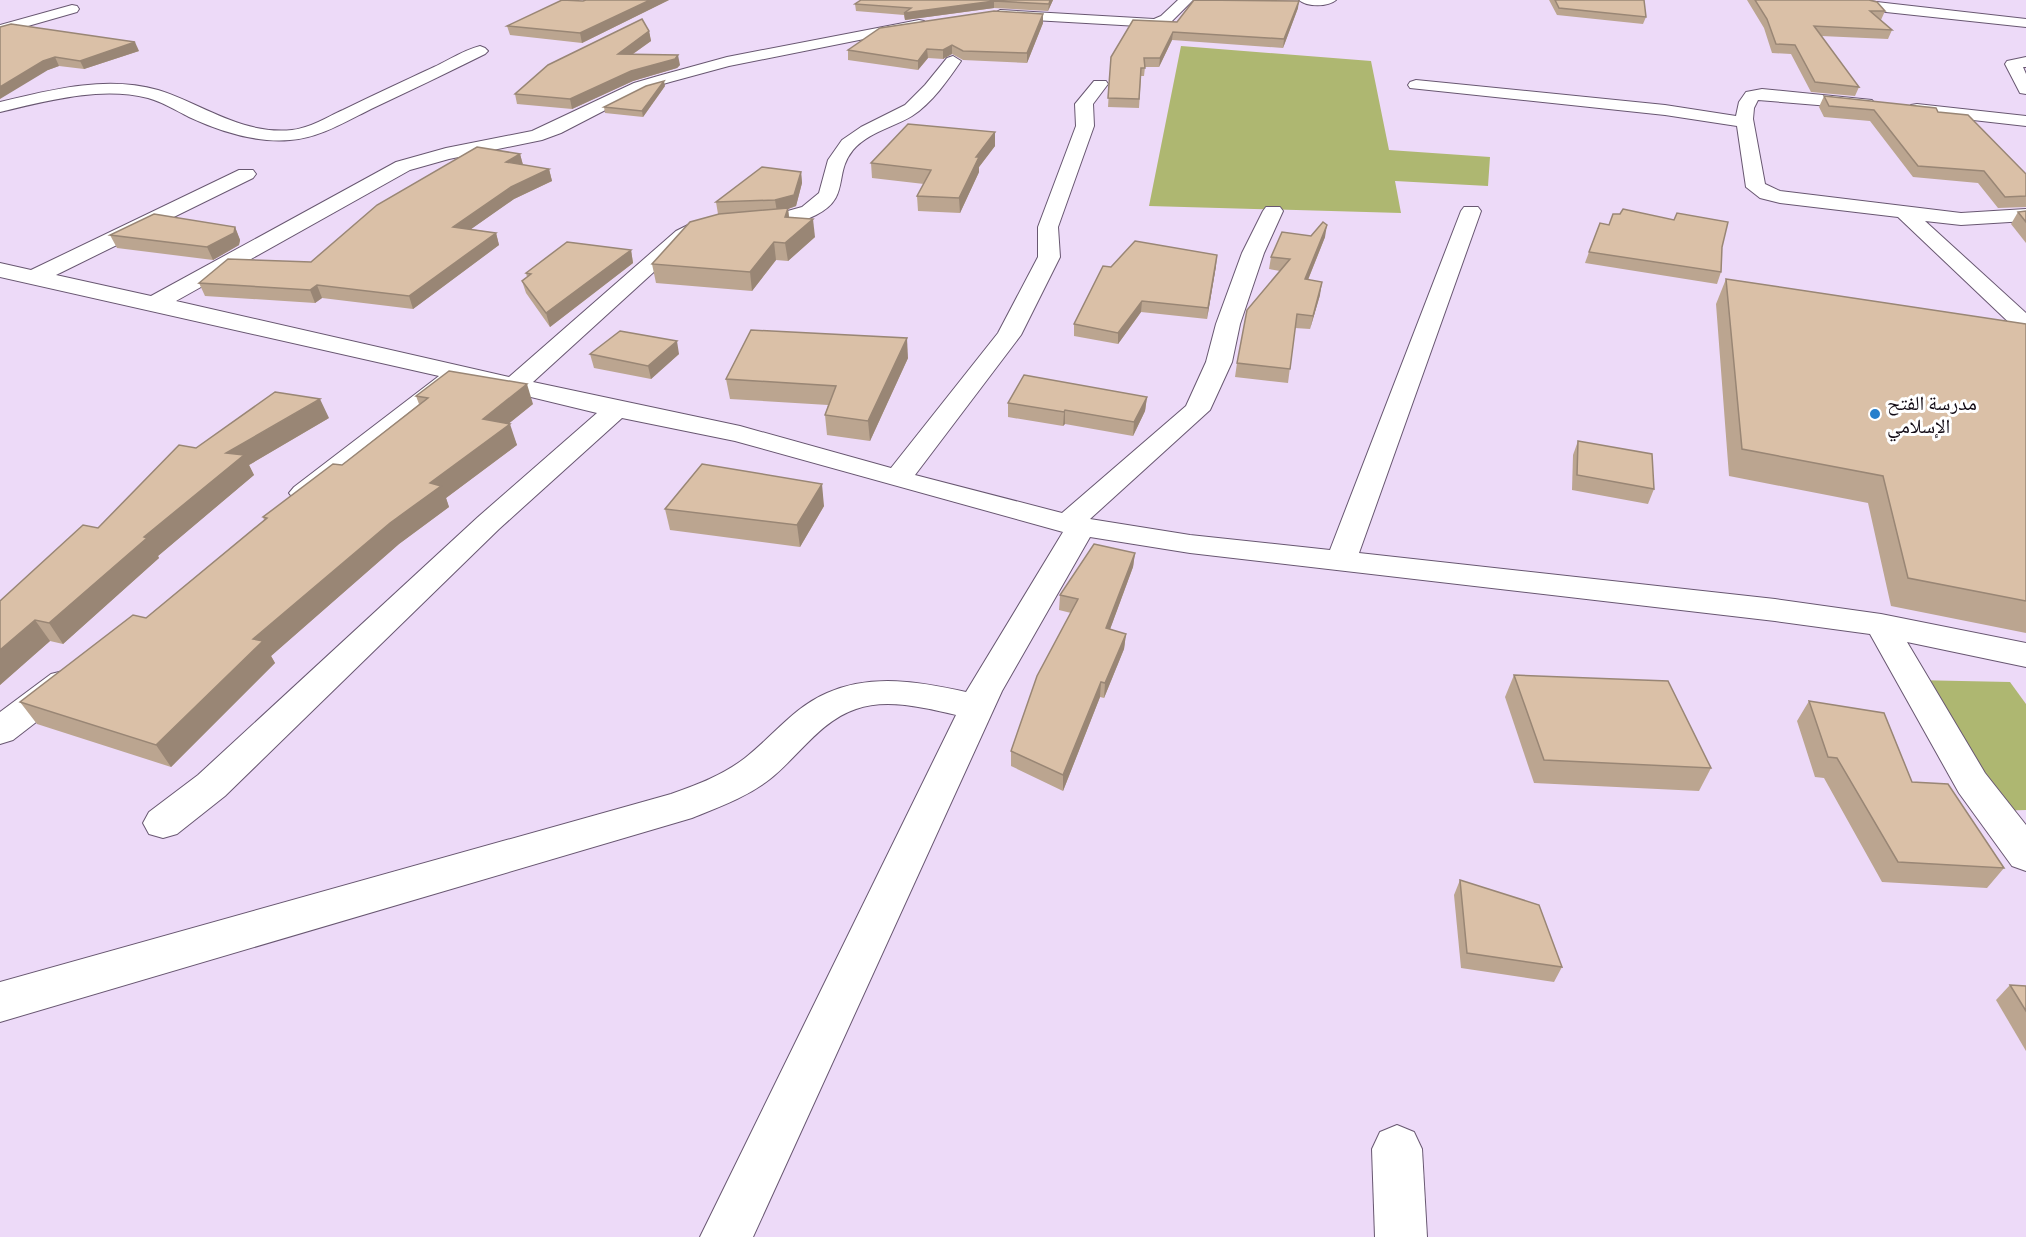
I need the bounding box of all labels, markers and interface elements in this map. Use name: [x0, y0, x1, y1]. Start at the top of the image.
place label: مدرسة الفتح الإسلامي: [1887, 389, 1977, 442]
marker: مدرسة الفتح الإسلامي: [1868, 407, 1882, 421]

